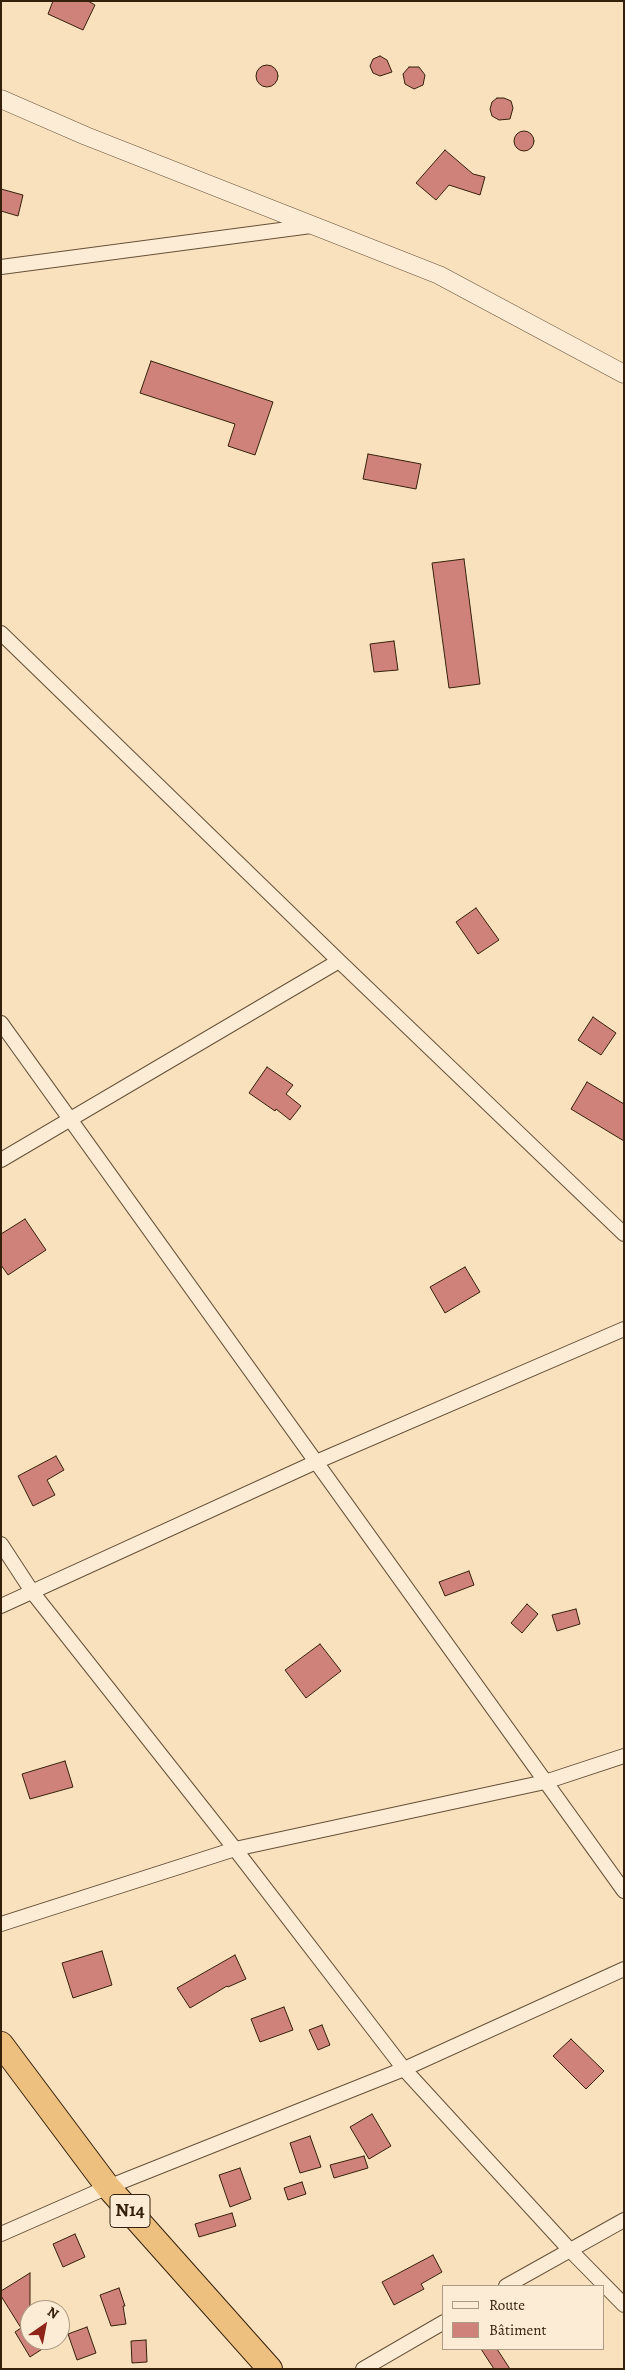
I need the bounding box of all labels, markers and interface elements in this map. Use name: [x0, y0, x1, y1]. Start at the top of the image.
road number: N14: [110, 2194, 150, 2228]
legend: [442, 2285, 605, 2350]
text: Route: [489, 2295, 525, 2315]
north arrow: [20, 2300, 70, 2350]
text: N: [43, 2302, 62, 2324]
text: Bâtiment: [489, 2320, 547, 2340]

